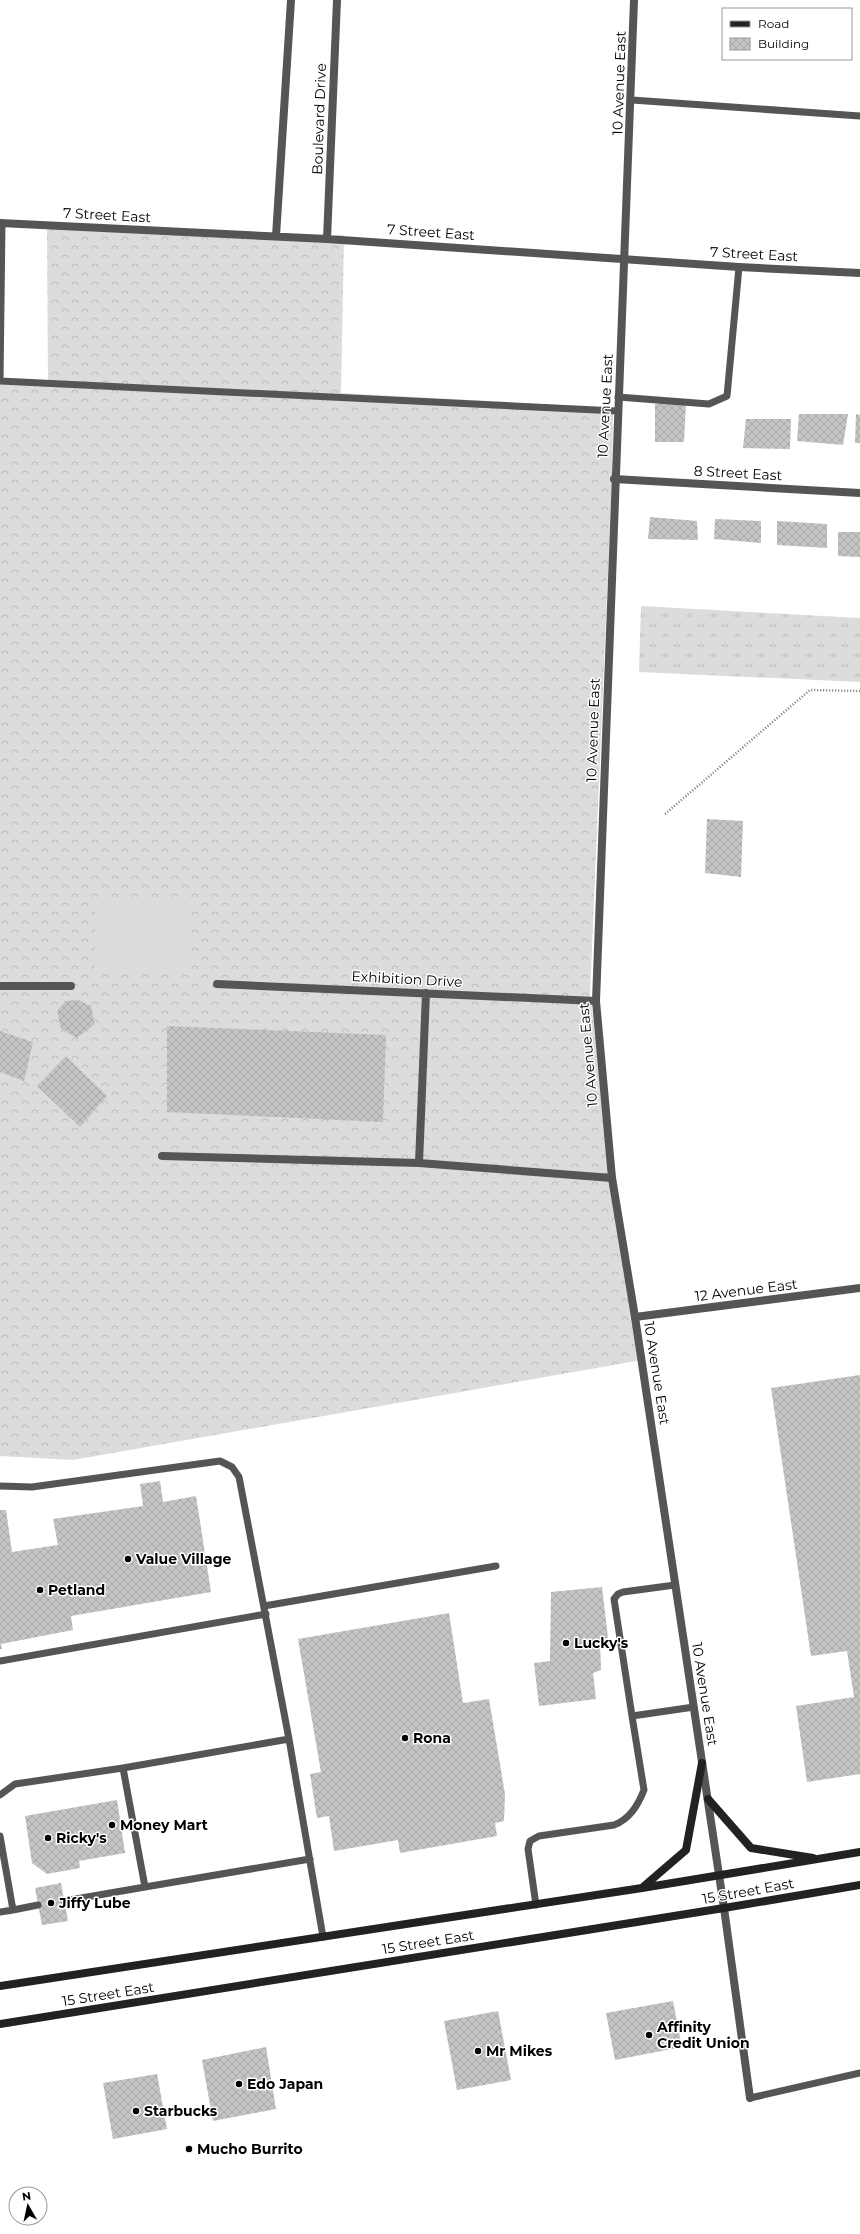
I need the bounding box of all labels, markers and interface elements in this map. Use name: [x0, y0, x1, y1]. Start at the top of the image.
legend: [722, 8, 852, 60]
text: Road: [758, 16, 789, 31]
street label: 10 Avenue East: [608, 30, 630, 136]
text: Building: [758, 36, 809, 51]
street label: Boulevard Drive: [308, 63, 330, 175]
street label: 7 Street East: [63, 204, 152, 226]
street label: 7 Street East: [387, 220, 476, 244]
street label: 7 Street East: [710, 243, 799, 265]
street label: 10 Avenue East: [593, 353, 617, 459]
street label: 8 Street East: [693, 462, 783, 484]
street label: 10 Avenue East: [582, 677, 604, 783]
street label: Exhibition Drive: [351, 967, 463, 991]
street label: 10 Avenue East: [574, 1002, 602, 1108]
street label: 12 Avenue East: [694, 1275, 799, 1305]
street label: 10 Avenue East: [640, 1320, 674, 1426]
place label: Value Village: [135, 1550, 231, 1568]
marker: Value Village: [123, 1554, 133, 1564]
place label: Petland: [48, 1581, 105, 1599]
marker: Petland: [35, 1585, 45, 1595]
place label: Lucky's: [574, 1634, 629, 1652]
marker: Lucky's: [561, 1638, 571, 1648]
street label: 10 Avenue East: [688, 1641, 722, 1747]
place label: Rona: [413, 1729, 451, 1747]
marker: Rona: [400, 1733, 410, 1743]
place label: Money Mart: [120, 1816, 208, 1834]
marker: Money Mart: [107, 1820, 117, 1830]
place label: Ricky's: [56, 1829, 107, 1847]
marker: Ricky's: [43, 1833, 53, 1843]
street label: 15 Street East: [701, 1874, 795, 1908]
place label: Jiffy Lube: [58, 1894, 131, 1912]
marker: Jiffy Lube: [46, 1898, 56, 1908]
street label: 15 Street East: [381, 1926, 475, 1958]
street label: 15 Street East: [61, 1978, 155, 2010]
place label: Affinity Credit Union: [656, 2018, 750, 2052]
marker: Affinity Credit Union: [644, 2030, 654, 2040]
place label: Mr Mikes: [486, 2042, 553, 2060]
marker: Mr Mikes: [473, 2046, 483, 2056]
place label: Edo Japan: [247, 2075, 323, 2093]
marker: Edo Japan: [234, 2079, 244, 2089]
place label: Starbucks: [144, 2102, 218, 2120]
marker: Starbucks: [131, 2106, 141, 2116]
place label: Mucho Burrito: [197, 2140, 303, 2158]
marker: Mucho Burrito: [184, 2144, 194, 2154]
north arrow: [8, 2186, 48, 2226]
text: N: [21, 2189, 32, 2204]

